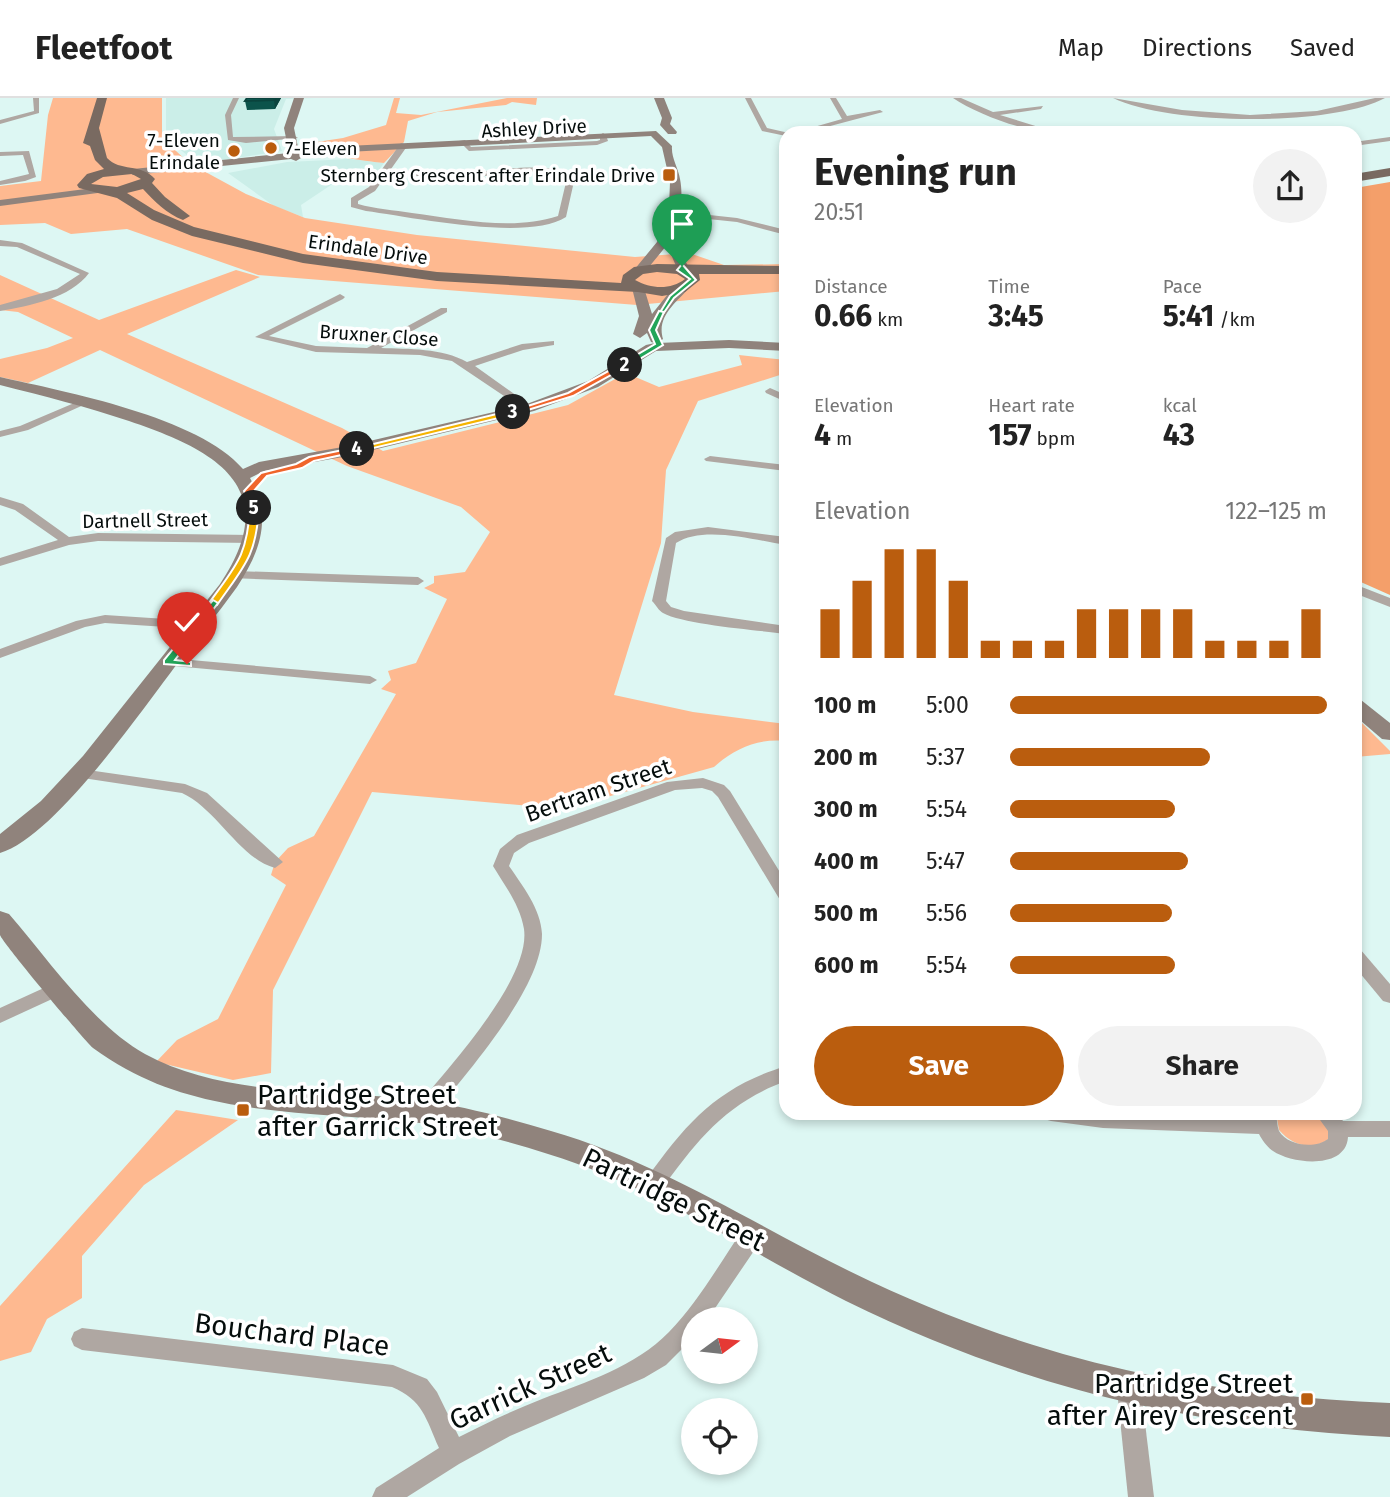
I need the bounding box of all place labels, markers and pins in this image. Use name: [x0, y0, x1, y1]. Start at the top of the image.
place label: 7-Eleven Erindale: [147, 129, 220, 174]
place label: 7-Eleven: [285, 137, 358, 160]
marker: 7-Eleven: [263, 140, 279, 156]
marker: 7-Eleven Erindale: [226, 143, 242, 159]
place label: Sternberg Crescent after Erindale Drive: [320, 164, 655, 187]
marker: Sternberg Crescent after Erindale Drive: [661, 167, 677, 183]
pin: [652, 194, 712, 266]
pin: 2: [608, 348, 642, 382]
pin: 3: [496, 394, 530, 430]
pin: 4: [340, 432, 374, 466]
pin: 5: [236, 490, 272, 526]
pin: [157, 592, 217, 664]
place label: Partridge Street after Garrick Street: [257, 1078, 499, 1143]
marker: Partridge Street after Garrick Street: [235, 1102, 251, 1118]
place label: Partridge Street after Airey Crescent: [1047, 1367, 1294, 1432]
marker: Partridge Street after Airey Crescent: [1299, 1391, 1315, 1407]

